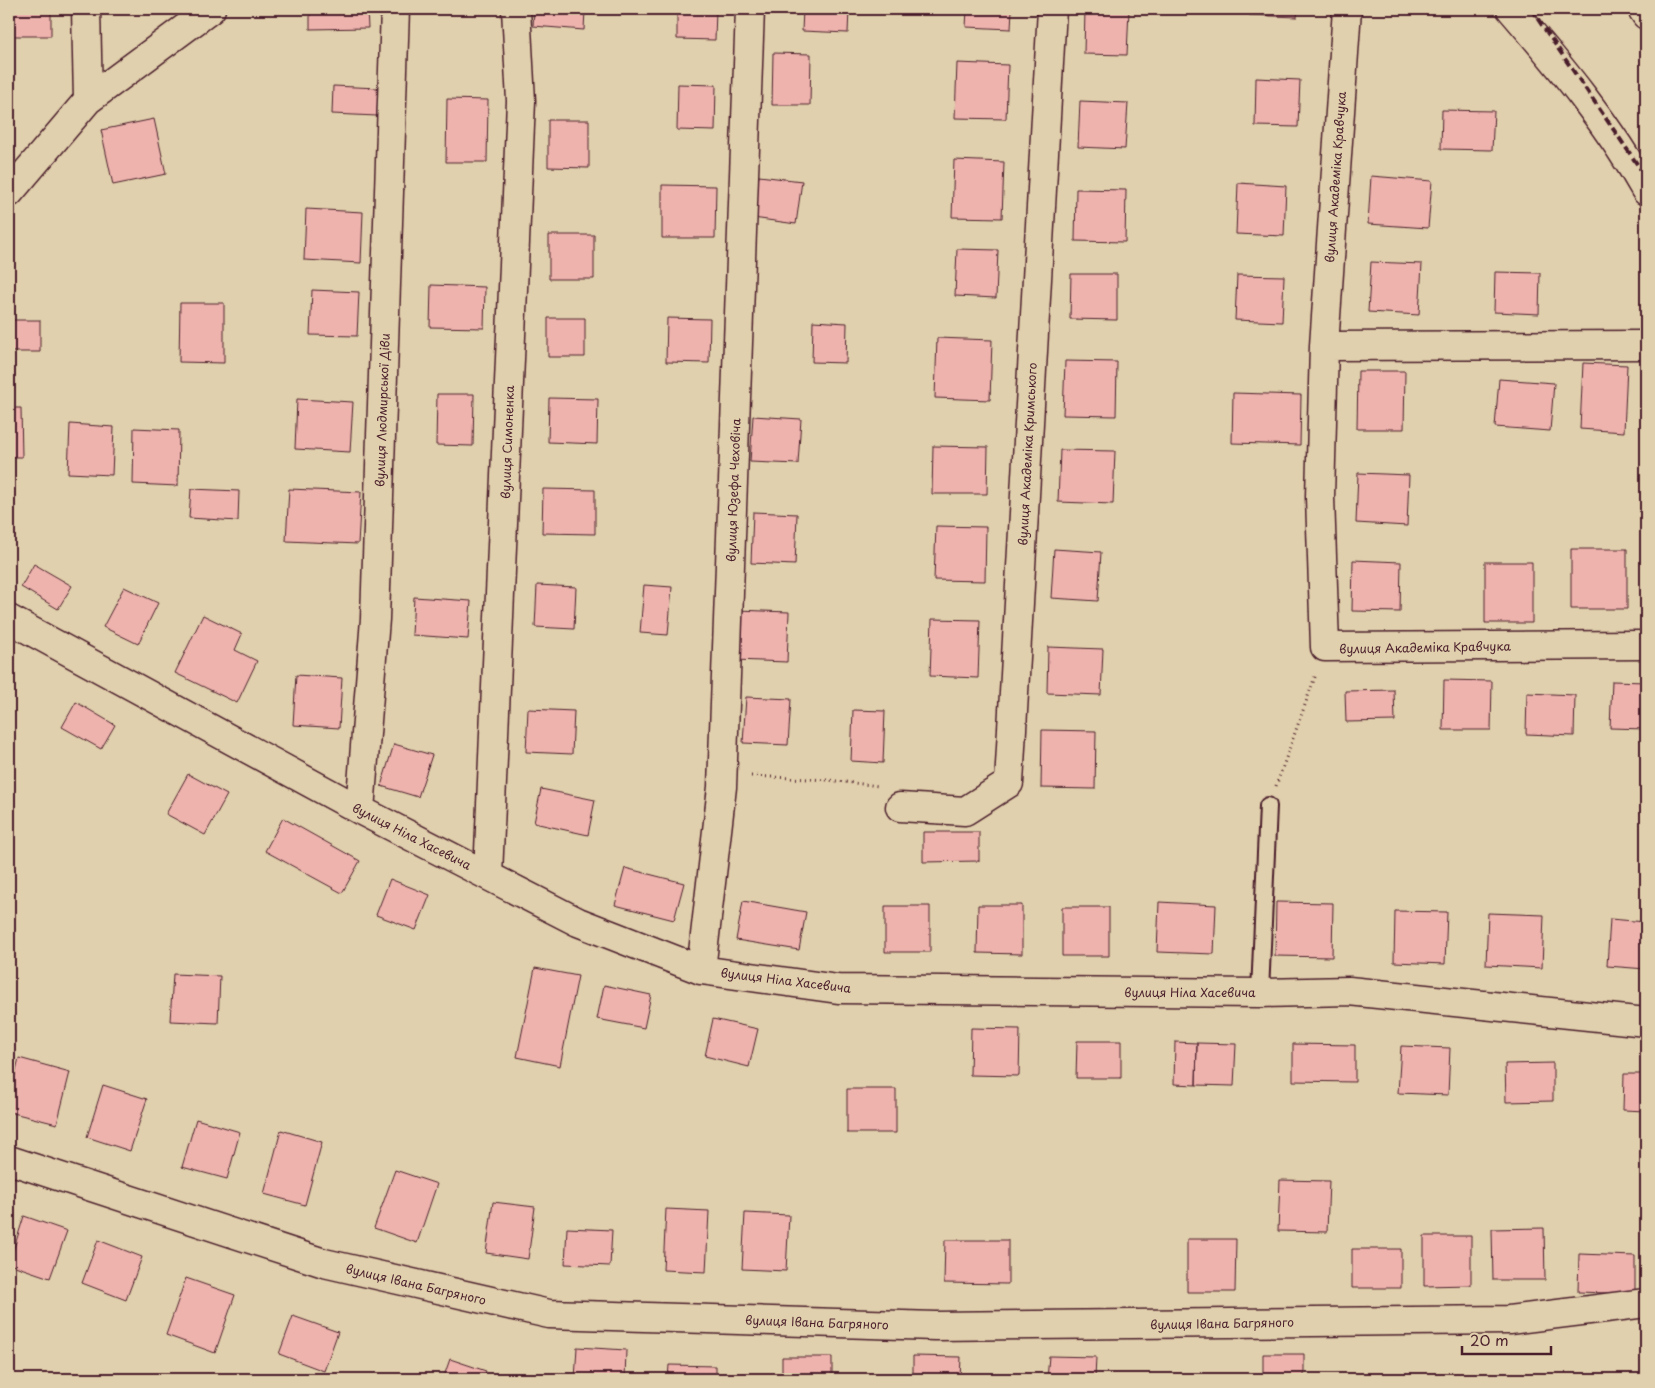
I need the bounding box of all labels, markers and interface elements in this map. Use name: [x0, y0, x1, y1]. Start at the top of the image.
street label: вулиця Академіка Кравчука: [1320, 90, 1350, 263]
street label: вулиця Людмирської Діви: [370, 333, 394, 487]
street label: вулиця Академіка Кримського: [1013, 362, 1041, 546]
street label: вулиця Симоненка: [496, 384, 518, 499]
street label: вулиця Юзефа Чеховіча: [721, 417, 745, 562]
street label: вулиця Академіка Кравчука: [1339, 636, 1512, 657]
street label: вулиця Ніла Хасевича: [349, 798, 475, 874]
street label: вулиця Ніла Хасевича: [720, 963, 853, 997]
street label: вулиця Ніла Хасевича: [1124, 983, 1256, 1001]
street label: вулиця Івана Багряного: [344, 1259, 488, 1309]
street label: вулиця Івана Багряного: [745, 1310, 889, 1334]
street label: вулиця Івана Багряного: [1150, 1313, 1294, 1333]
scale bar: [1462, 1323, 1551, 1355]
text: 20 m: [1470, 1328, 1509, 1351]

